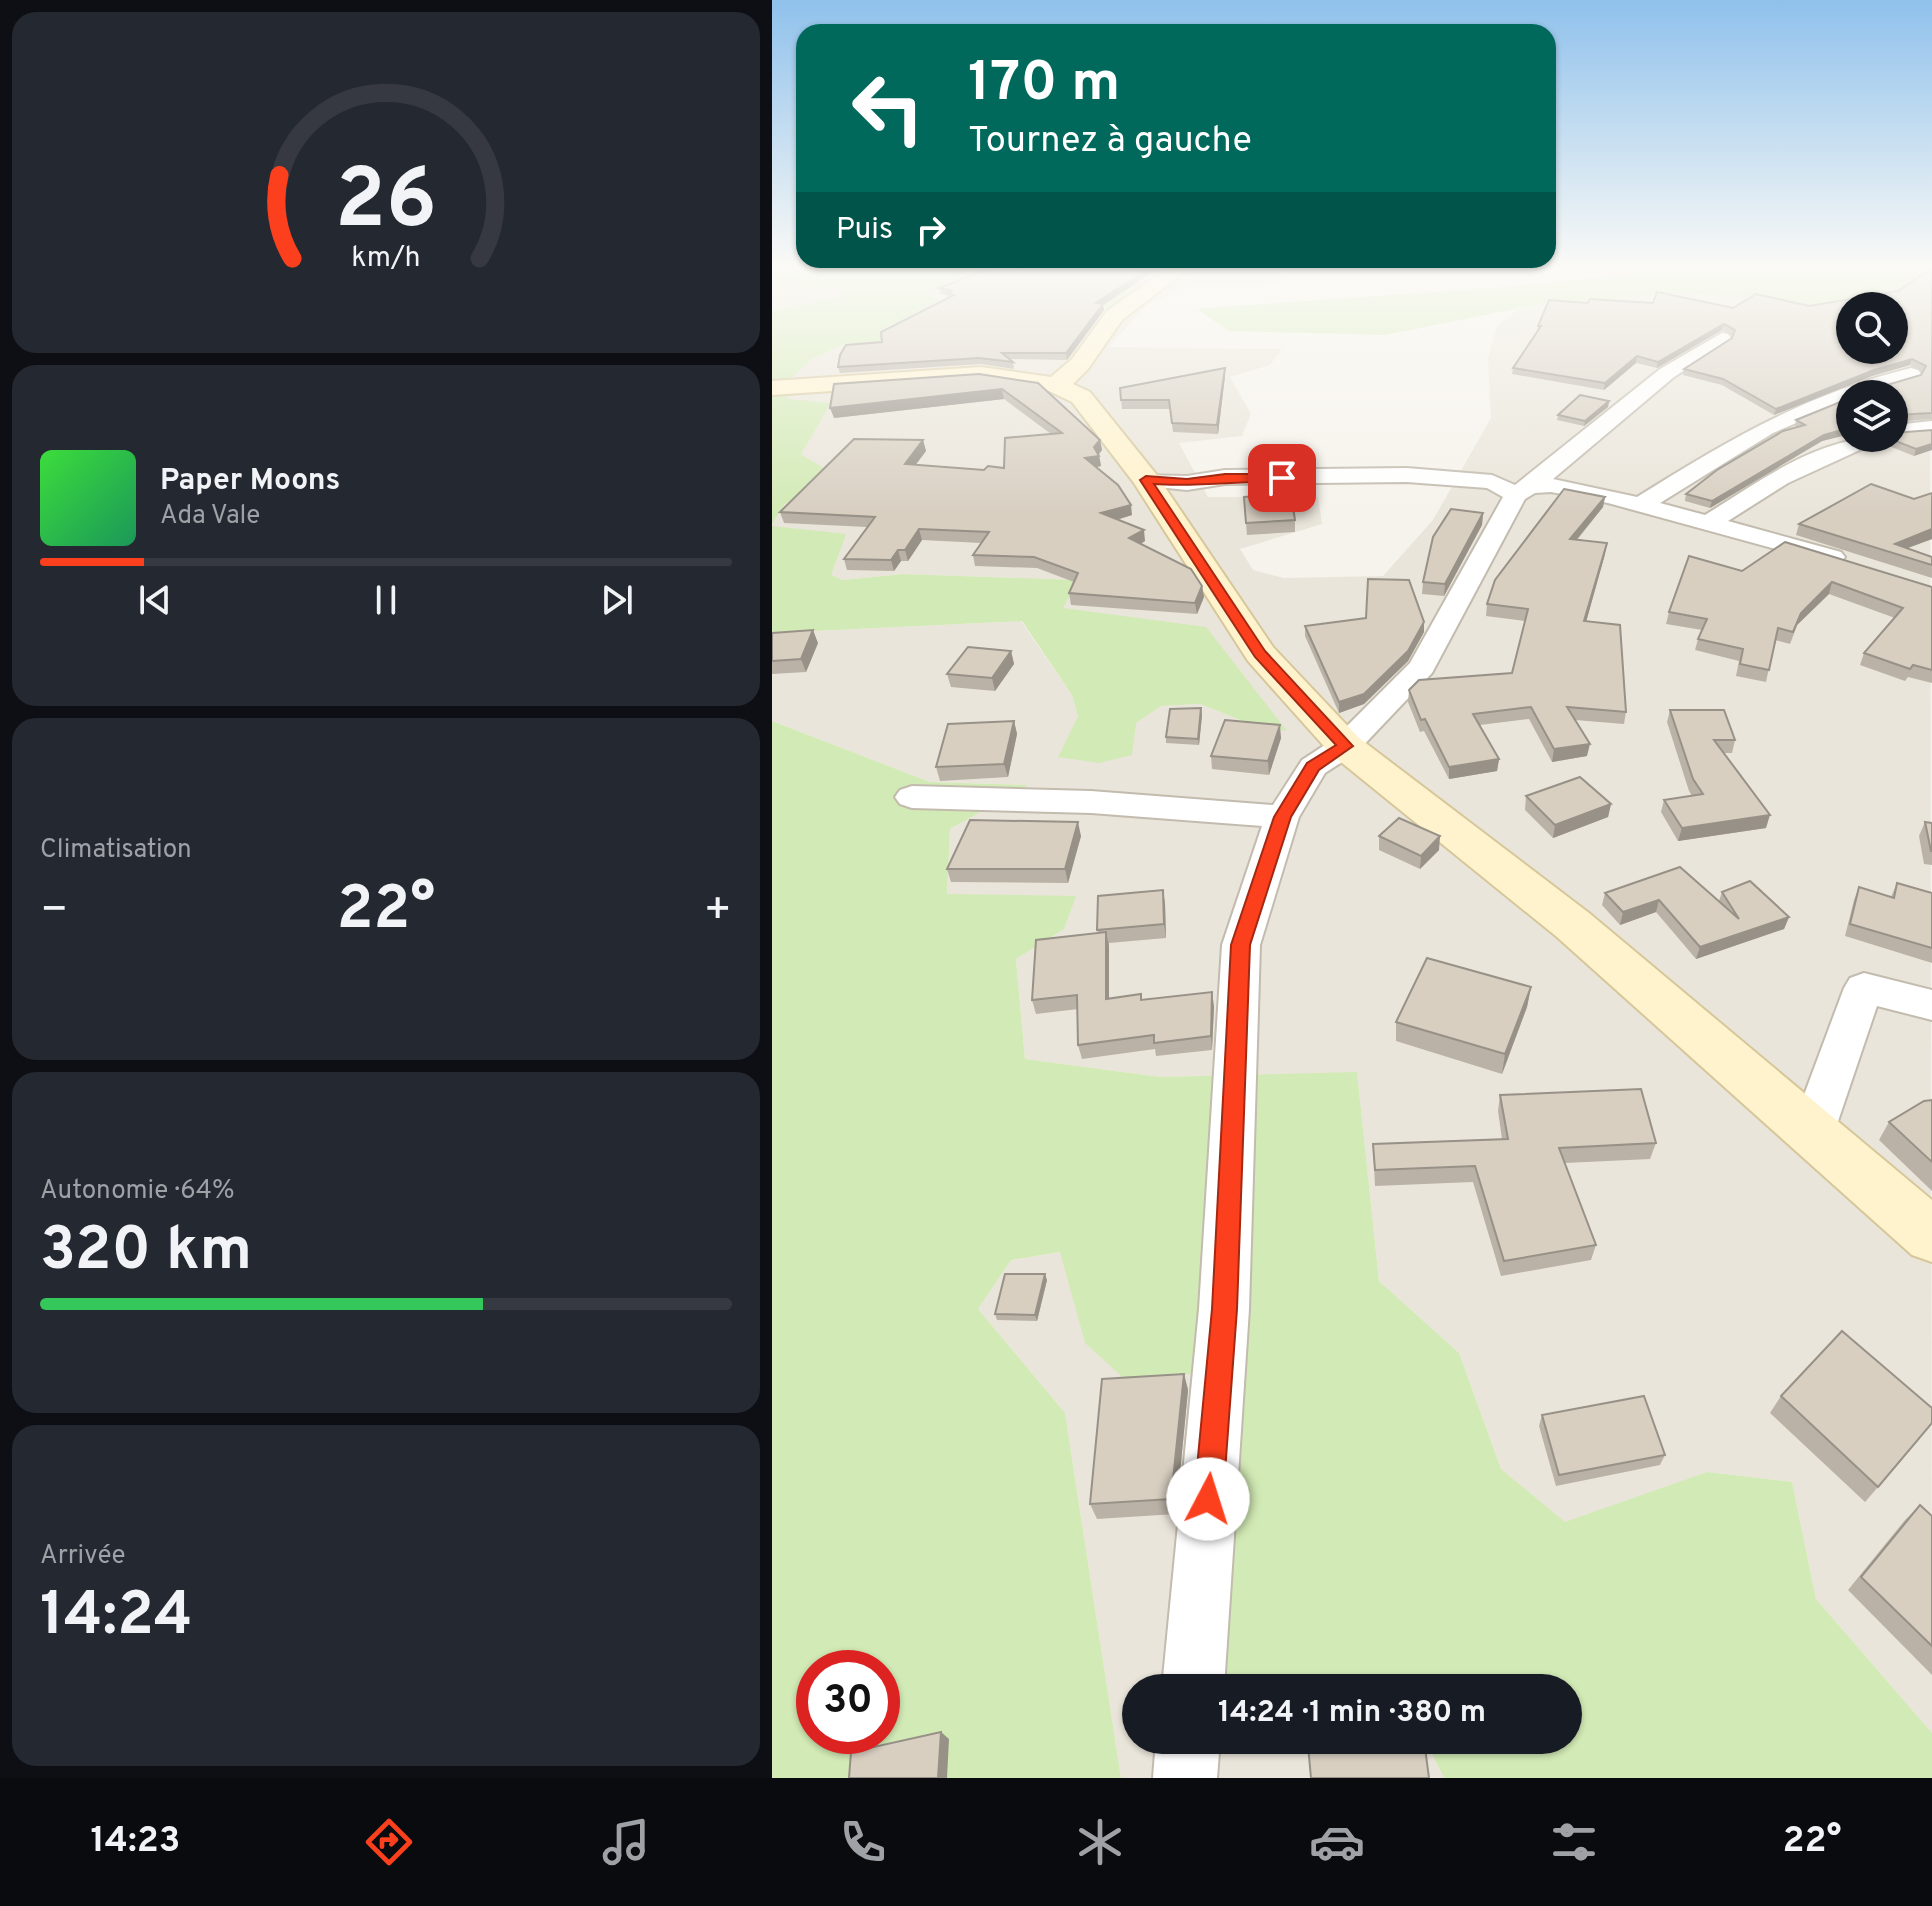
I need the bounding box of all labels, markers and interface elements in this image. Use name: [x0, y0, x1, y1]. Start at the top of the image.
text: 170 m: [968, 50, 1120, 120]
icon: left: [836, 56, 940, 160]
text: Tournez à gauche: [968, 119, 1252, 165]
text: 26: [335, 151, 437, 256]
icon: right: [909, 208, 953, 252]
text: Puis: [836, 212, 893, 249]
text: km/h: [351, 241, 421, 277]
map controls: [1836, 292, 1908, 452]
button: search: [1836, 292, 1908, 364]
button: layers: [1836, 380, 1908, 452]
pin: [1248, 444, 1316, 512]
icon: arrive: [1260, 456, 1304, 500]
text: Paper Moons: [160, 463, 340, 500]
text: Ada Vale: [160, 500, 260, 533]
icon: previous: [133, 578, 177, 622]
icon: pause: [364, 578, 408, 622]
icon: next: [595, 578, 639, 622]
text: Climatisation: [40, 834, 192, 867]
text: 22°: [337, 874, 435, 950]
text: −: [40, 884, 68, 940]
text: +: [704, 884, 732, 940]
text: Autonomie · 64%: [40, 1175, 235, 1208]
text: 320 km: [40, 1215, 252, 1291]
position arrow: [1166, 1457, 1250, 1541]
text: Arrivée: [40, 1540, 125, 1573]
text: 14:24: [40, 1580, 192, 1656]
speed limit sign: 30: [796, 1650, 900, 1754]
text: 14:24 · 1 min · 380 m: [1218, 1695, 1486, 1732]
icon: directions: [361, 1814, 417, 1870]
icon: music: [598, 1814, 654, 1870]
icon: phone: [835, 1814, 891, 1870]
icon: climate: [1072, 1814, 1128, 1870]
icon: car: [1309, 1814, 1365, 1870]
icon: filters: [1546, 1814, 1602, 1870]
text: 14:23: [90, 1819, 180, 1865]
text: 22°: [1782, 1819, 1842, 1865]

